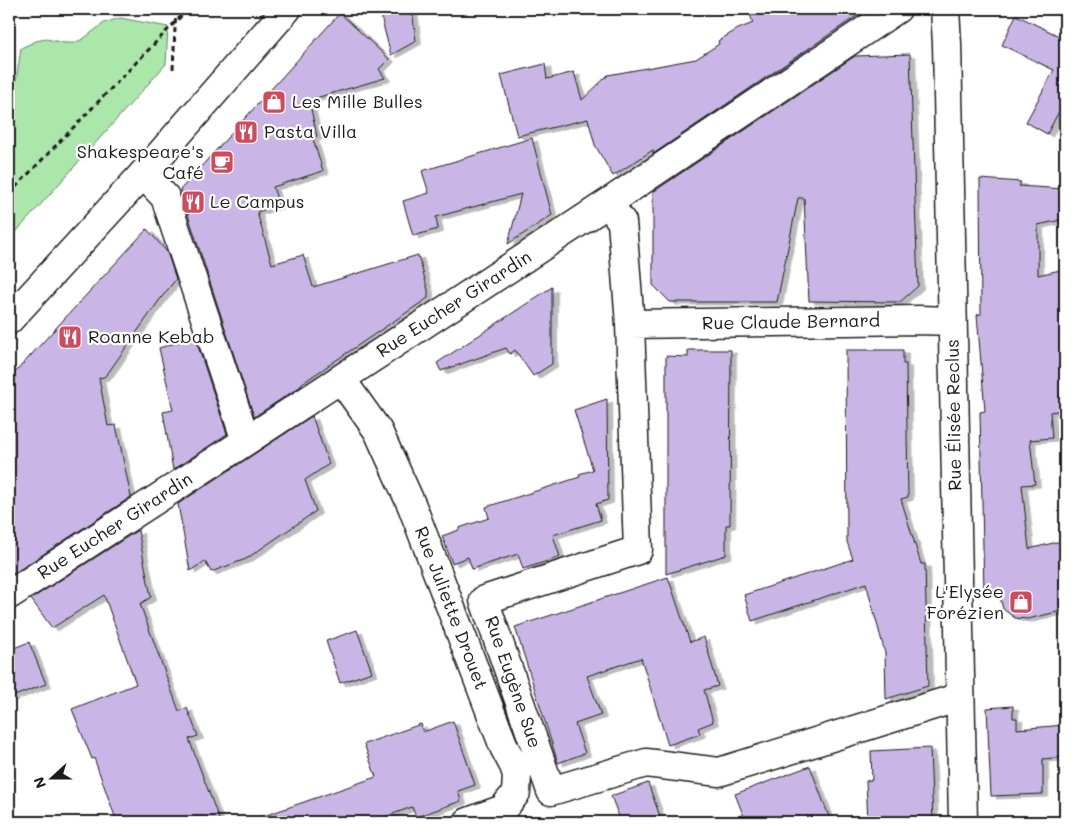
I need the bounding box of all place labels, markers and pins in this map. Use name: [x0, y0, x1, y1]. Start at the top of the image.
shop icon: Les Mille Bulles: [261, 89, 287, 115]
place label: Les Mille Bulles: [292, 89, 423, 113]
restaurant icon: Pasta Villa: [233, 119, 259, 145]
place label: Pasta Villa: [264, 119, 357, 143]
place label: Shakespeare's Café: [77, 139, 204, 184]
cafe icon: Shakespeare's Café: [209, 149, 235, 175]
restaurant icon: Le Campus: [180, 189, 206, 215]
place label: Le Campus: [210, 189, 304, 213]
restaurant icon: Roanne Kebab: [57, 324, 83, 350]
place label: Roanne Kebab: [88, 324, 215, 348]
place label: L'Elysée Forézien: [926, 579, 1004, 624]
shop icon: L'Elysée Forézien: [1008, 589, 1034, 615]

